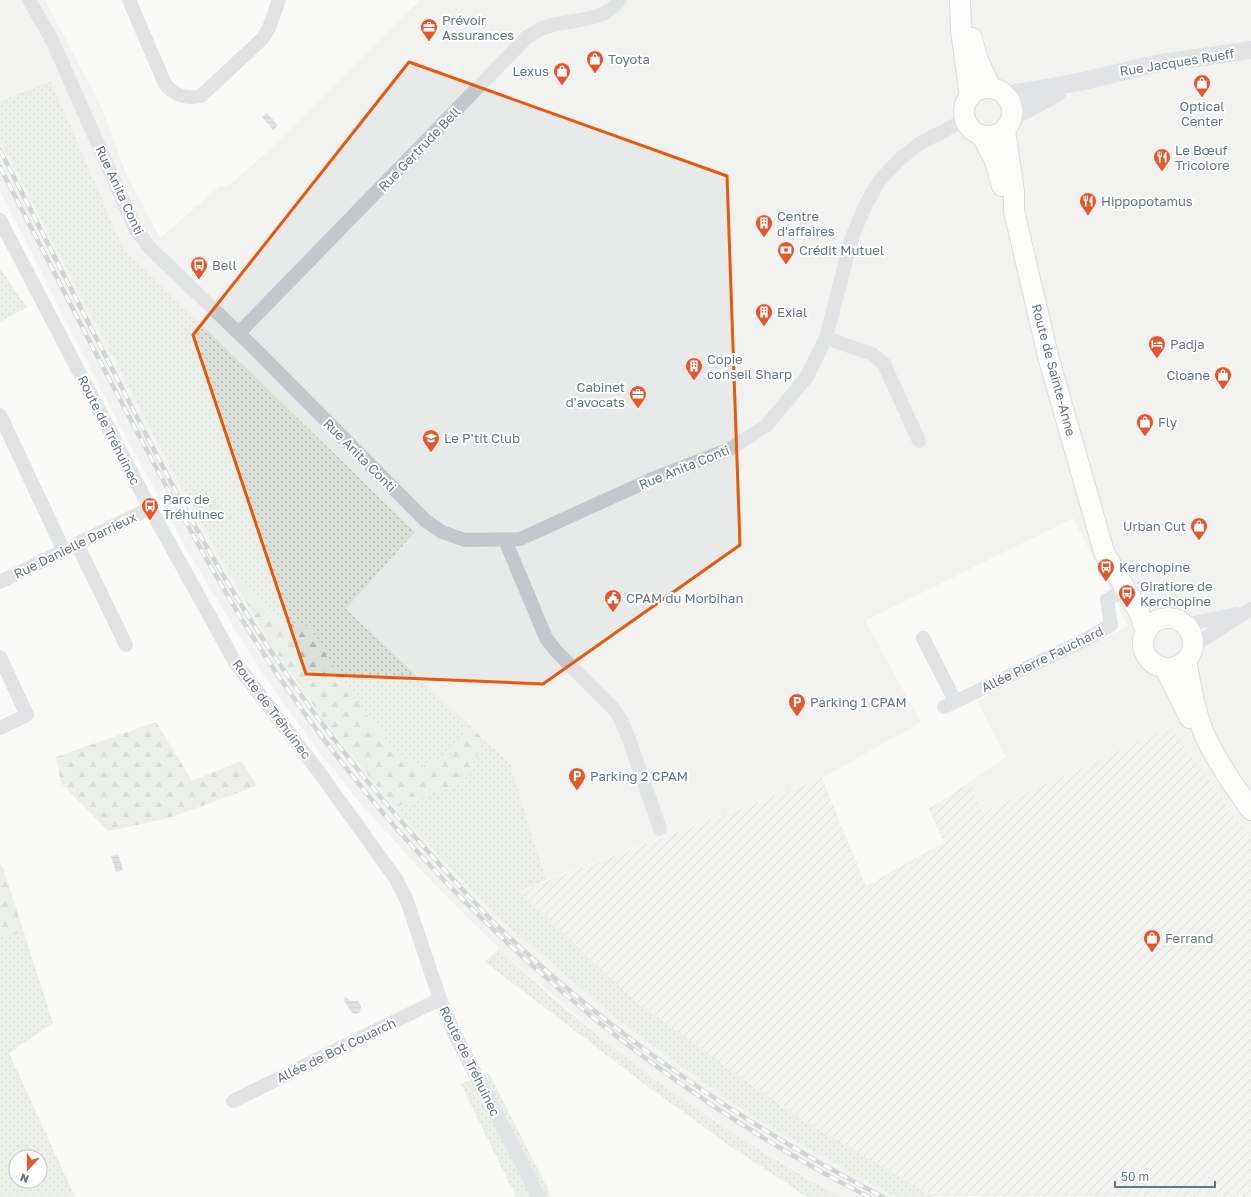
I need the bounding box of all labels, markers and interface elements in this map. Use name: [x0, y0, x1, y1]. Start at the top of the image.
place label: Prévoir Assurances: [442, 12, 514, 43]
office icon: Prévoir Assurances: [419, 17, 439, 42]
street label: Rue Jacques Rueff: [1119, 45, 1236, 79]
shop icon: Toyota: [585, 49, 605, 74]
place label: Toyota: [608, 51, 650, 67]
shop icon: Lexus: [552, 61, 572, 86]
place label: Lexus: [513, 63, 549, 79]
shop icon: Optical Center: [1192, 73, 1212, 98]
place label: Optical Center: [1180, 98, 1224, 129]
street label: Rue Gertrude Bell: [375, 104, 463, 194]
place label: Le Bœuf Tricolore: [1175, 142, 1230, 173]
street label: Rue Anita Conti: [92, 143, 148, 237]
restaurant icon: Le Bœuf Tricolore: [1152, 147, 1172, 172]
restaurant icon: Hippopotamus: [1078, 191, 1098, 216]
place label: Hippopotamus: [1101, 193, 1193, 209]
place label: Centre d'affaires: [777, 208, 835, 239]
building icon: Centre d'affaires: [754, 213, 774, 238]
bank icon: Crédit Mutuel: [776, 240, 796, 265]
place label: Crédit Mutuel: [799, 242, 884, 258]
bus stop icon: Bell: [189, 255, 209, 280]
place label: Bell: [212, 257, 237, 273]
building icon: Exial: [754, 302, 774, 327]
street label: Route de Sainte-Anne: [1029, 302, 1079, 438]
place label: Exial: [777, 304, 807, 320]
hotel icon: Padja: [1147, 334, 1167, 359]
place label: Padja: [1170, 336, 1205, 352]
place label: Copie conseil Sharp: [707, 351, 792, 382]
building icon: Copie conseil Sharp: [684, 356, 704, 381]
shop icon: Cloane: [1213, 365, 1233, 390]
place label: Cloane: [1166, 367, 1210, 383]
street label: Route de Tréhuinec: [75, 373, 143, 487]
place label: Cabinet d'avocats: [566, 379, 625, 410]
office icon: Cabinet d'avocats: [628, 384, 648, 409]
shop icon: Fly: [1135, 412, 1155, 437]
place label: Fly: [1158, 414, 1178, 430]
street label: Rue Anita Conti: [320, 415, 400, 495]
school or university icon: Le P'tit Club: [421, 428, 441, 453]
place label: Le P'tit Club: [444, 430, 520, 446]
street label: Rue Anita Conti: [636, 442, 732, 492]
place label: Parc de Tréhuinec: [163, 491, 224, 522]
bus stop icon: Parc de Tréhuinec: [140, 496, 160, 521]
street label: Rue Danielle Darrieux: [11, 508, 139, 582]
shop icon: Urban Cut: [1189, 516, 1209, 541]
place label: Urban Cut: [1123, 518, 1186, 534]
bus stop icon: Kerchopine: [1096, 557, 1116, 582]
place label: Kerchopine: [1119, 559, 1190, 575]
place label: Giratiore de Kerchopine: [1140, 578, 1213, 609]
bus stop icon: Giratiore de Kerchopine: [1117, 583, 1137, 608]
public building icon: CPAM du Morbihan: [603, 588, 623, 613]
place label: CPAM du Morbihan: [626, 590, 743, 606]
street label: Allée Pierre Fauchard: [979, 623, 1105, 695]
street label: Route de Tréhuinec: [229, 656, 315, 762]
parking icon: Parking 1 CPAM: [787, 692, 807, 717]
place label: Parking 1 CPAM: [810, 694, 907, 710]
parking icon: Parking 2 CPAM: [567, 766, 587, 791]
place label: Parking 2 CPAM: [590, 768, 688, 784]
shop icon: Ferrand: [1142, 928, 1162, 953]
place label: Ferrand: [1165, 930, 1214, 946]
street label: Route de Tréhuinec: [436, 1003, 504, 1119]
street label: Allée de Bot Couarch: [274, 1014, 398, 1086]
north arrow: [8, 1149, 48, 1189]
scale bar: [1115, 1163, 1215, 1189]
text: 50 m: [1121, 1169, 1149, 1184]
text: N: [18, 1171, 30, 1186]

